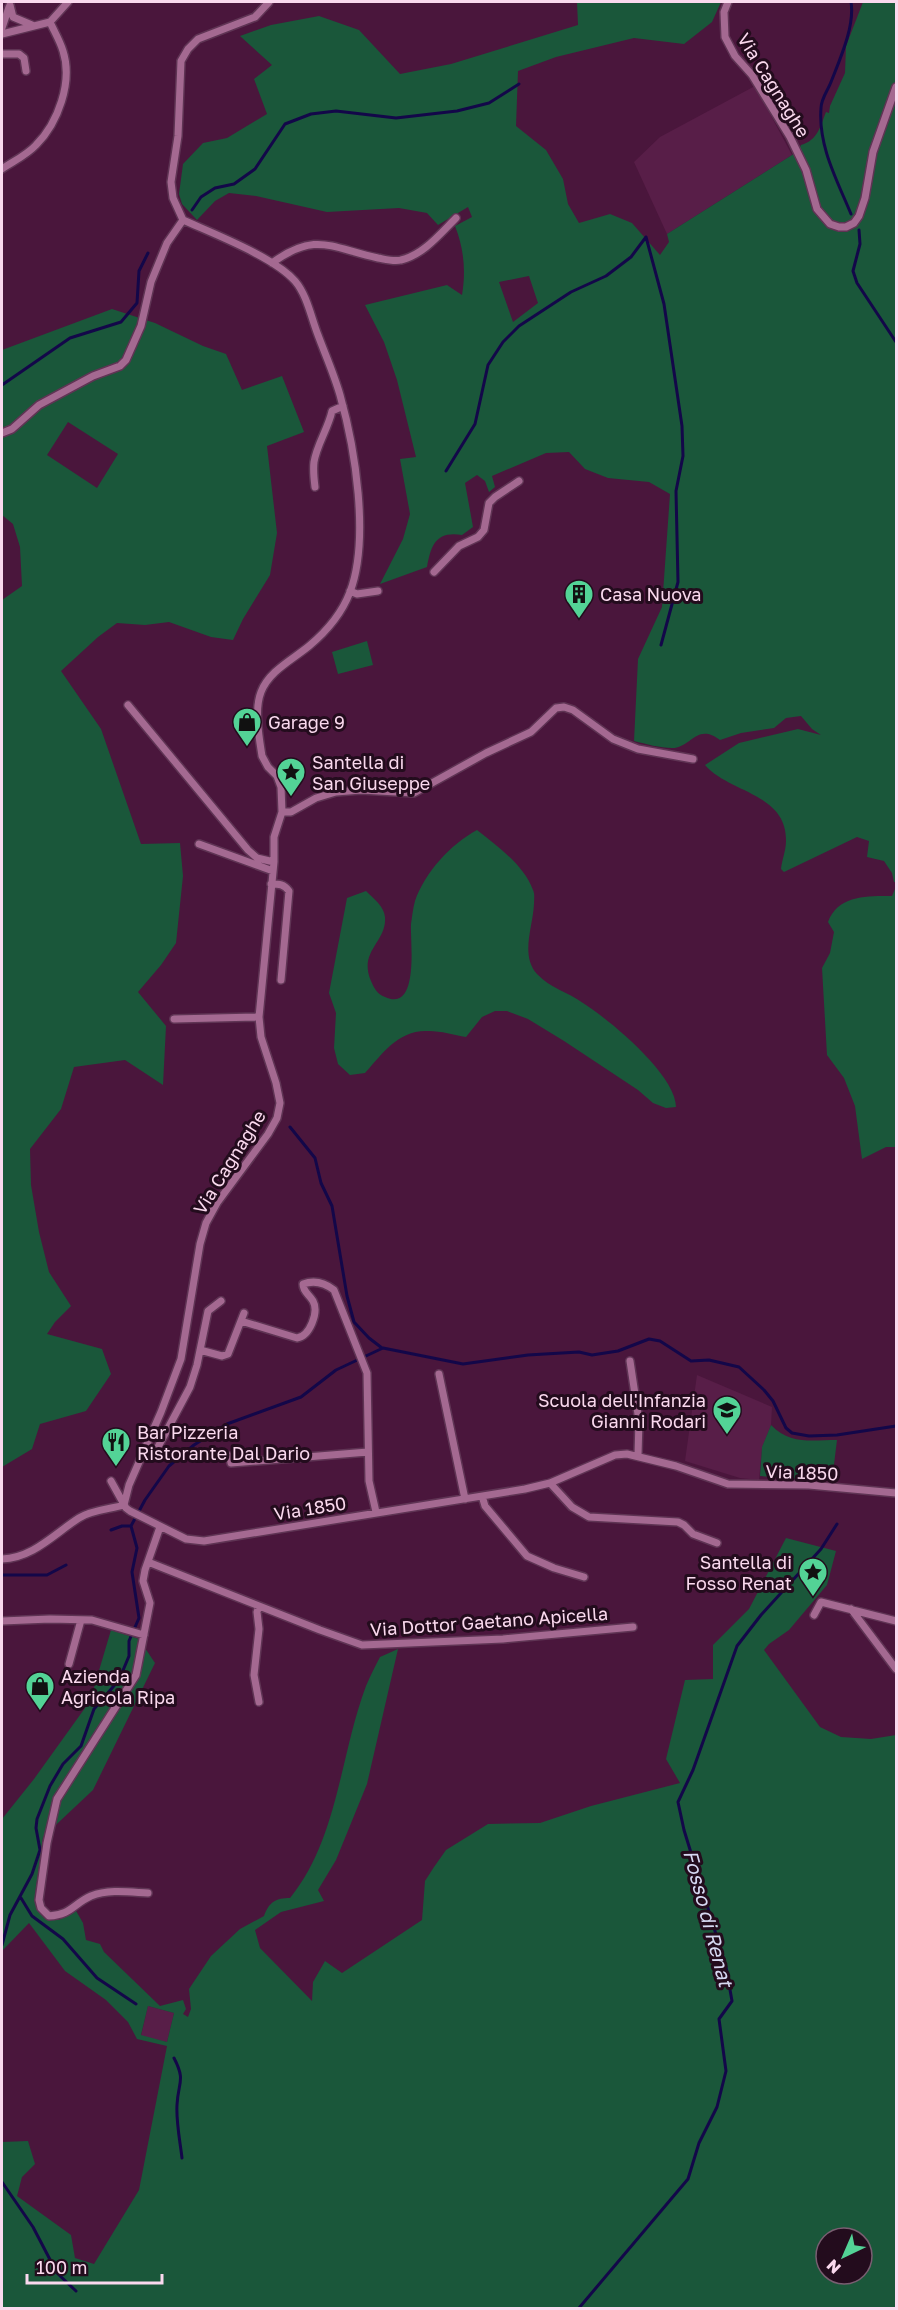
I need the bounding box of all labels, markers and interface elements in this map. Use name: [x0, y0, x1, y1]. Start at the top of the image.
street label: Via Cagnaghe: [733, 29, 815, 141]
building icon: Casa Nuova: [563, 578, 595, 620]
place label: Casa Nuova: [600, 583, 701, 605]
shop icon: Garage 9: [231, 706, 263, 748]
place label: Garage 9: [268, 711, 345, 733]
place label: Santella di San Giuseppe: [312, 751, 430, 794]
place icon: Santella di San Giuseppe: [275, 756, 307, 798]
street label: Via Cagnaghe: [188, 1106, 270, 1218]
place label: Scuola dell'Infanzia Gianni Rodari: [538, 1389, 706, 1432]
school or university icon: Scuola dell'Infanzia Gianni Rodari: [711, 1394, 743, 1436]
place label: Bar Pizzeria Ristorante Dal Dario: [137, 1421, 310, 1464]
restaurant icon: Bar Pizzeria Ristorante Dal Dario: [100, 1426, 132, 1468]
street label: Via 1850: [765, 1460, 839, 1484]
street label: Via 1850: [272, 1491, 348, 1525]
place label: Santella di Fosso Renat: [686, 1551, 792, 1594]
place icon: Santella di Fosso Renat: [797, 1556, 829, 1598]
street label: Via Dottor Gaetano Apicella: [369, 1602, 609, 1640]
place label: Azienda Agricola Ripa: [61, 1665, 175, 1708]
shop icon: Azienda Agricola Ripa: [24, 1670, 56, 1712]
water label: Fosso di Renat: [679, 1847, 739, 1991]
north arrow: [814, 2226, 874, 2286]
scale bar: [27, 2247, 162, 2285]
text: N: [822, 2255, 845, 2278]
text: 100 m: [36, 2256, 87, 2278]

